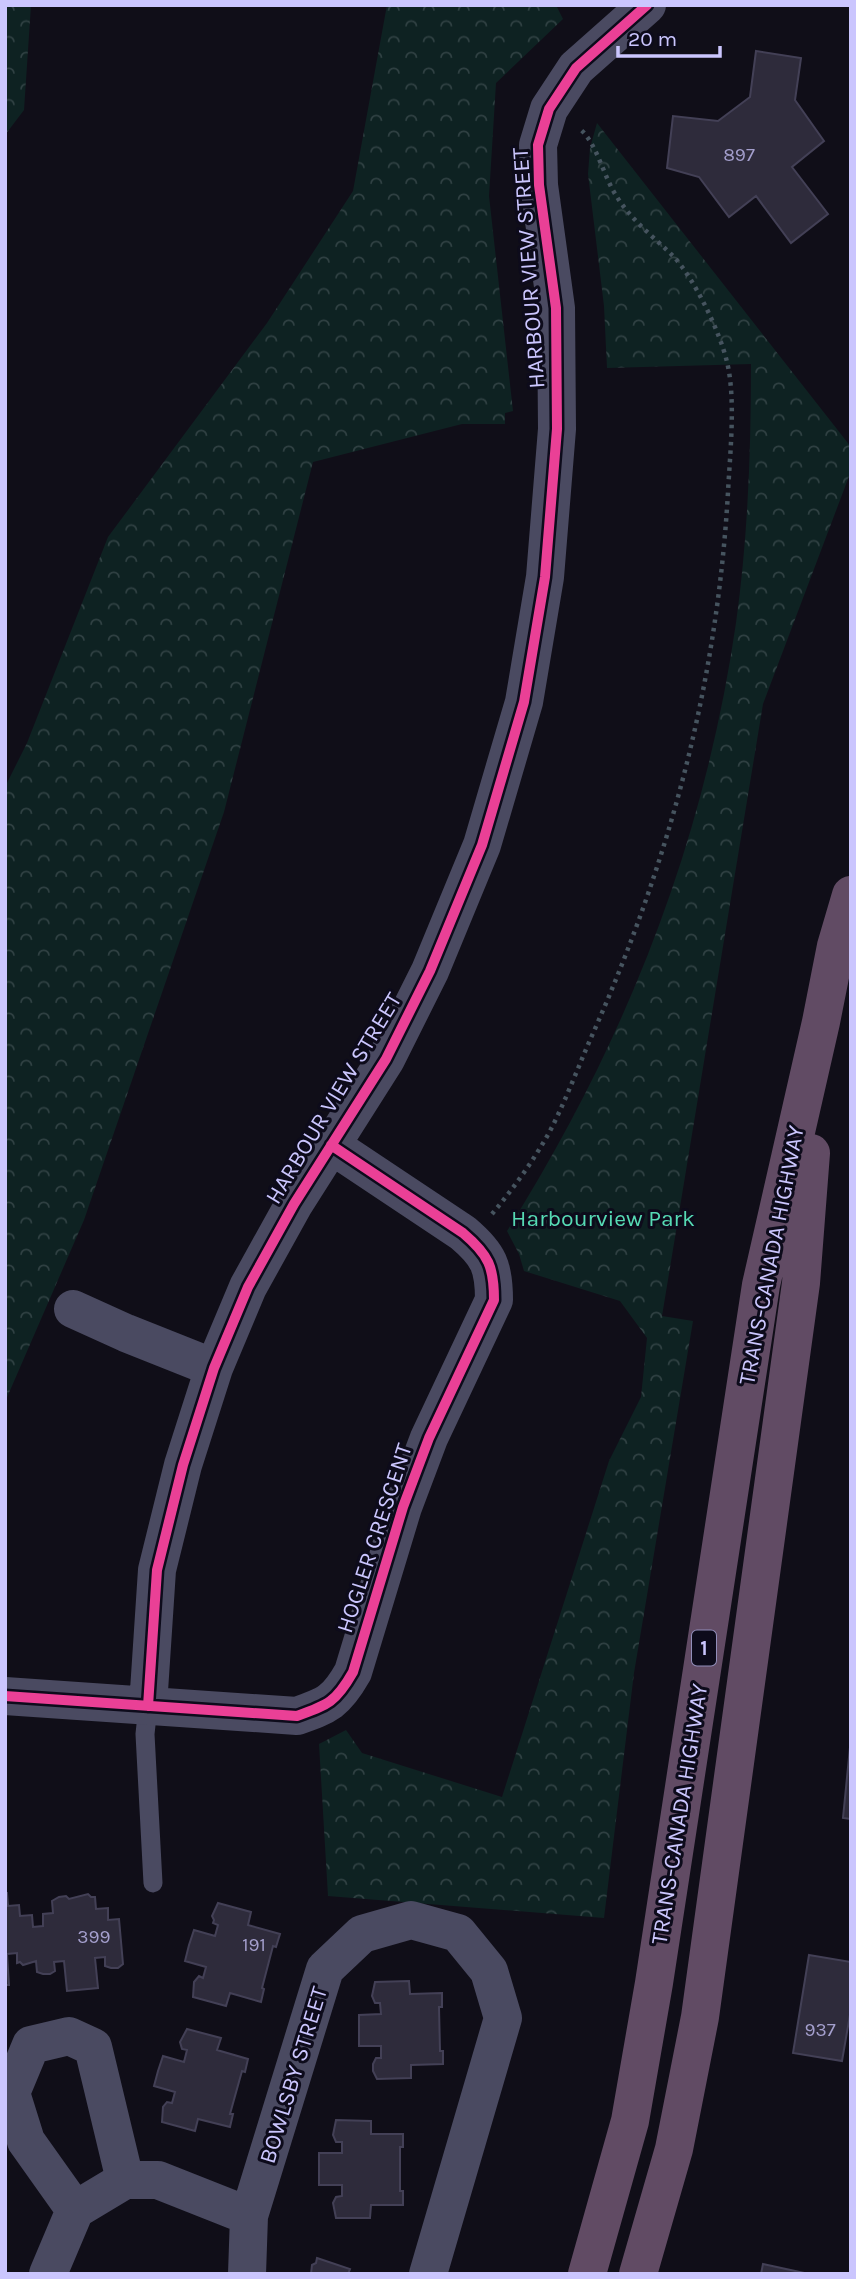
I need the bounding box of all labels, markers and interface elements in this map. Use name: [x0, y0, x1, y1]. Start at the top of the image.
scale bar: [618, 14, 720, 58]
text: 20 m: [628, 27, 677, 51]
house number: 897: [723, 144, 755, 166]
street label: HARBOUR VIEW STREET: [507, 146, 550, 389]
street label: HARBOUR VIEW STREET: [260, 987, 407, 1209]
street label: TRANS-CANADA HIGHWAY: [733, 1123, 810, 1387]
park label: Harbourview Park: [511, 1205, 695, 1232]
street label: HOGLER CRESCENT: [331, 1440, 418, 1636]
road number: 1: [692, 1630, 716, 1666]
street label: TRANS-CANADA HIGHWAY: [646, 1681, 714, 1946]
house number: 399: [77, 1926, 111, 1948]
house number: 191: [242, 1934, 266, 1956]
street label: BOWLSBY STREET: [254, 1983, 333, 2167]
house number: 937: [804, 2019, 836, 2041]

